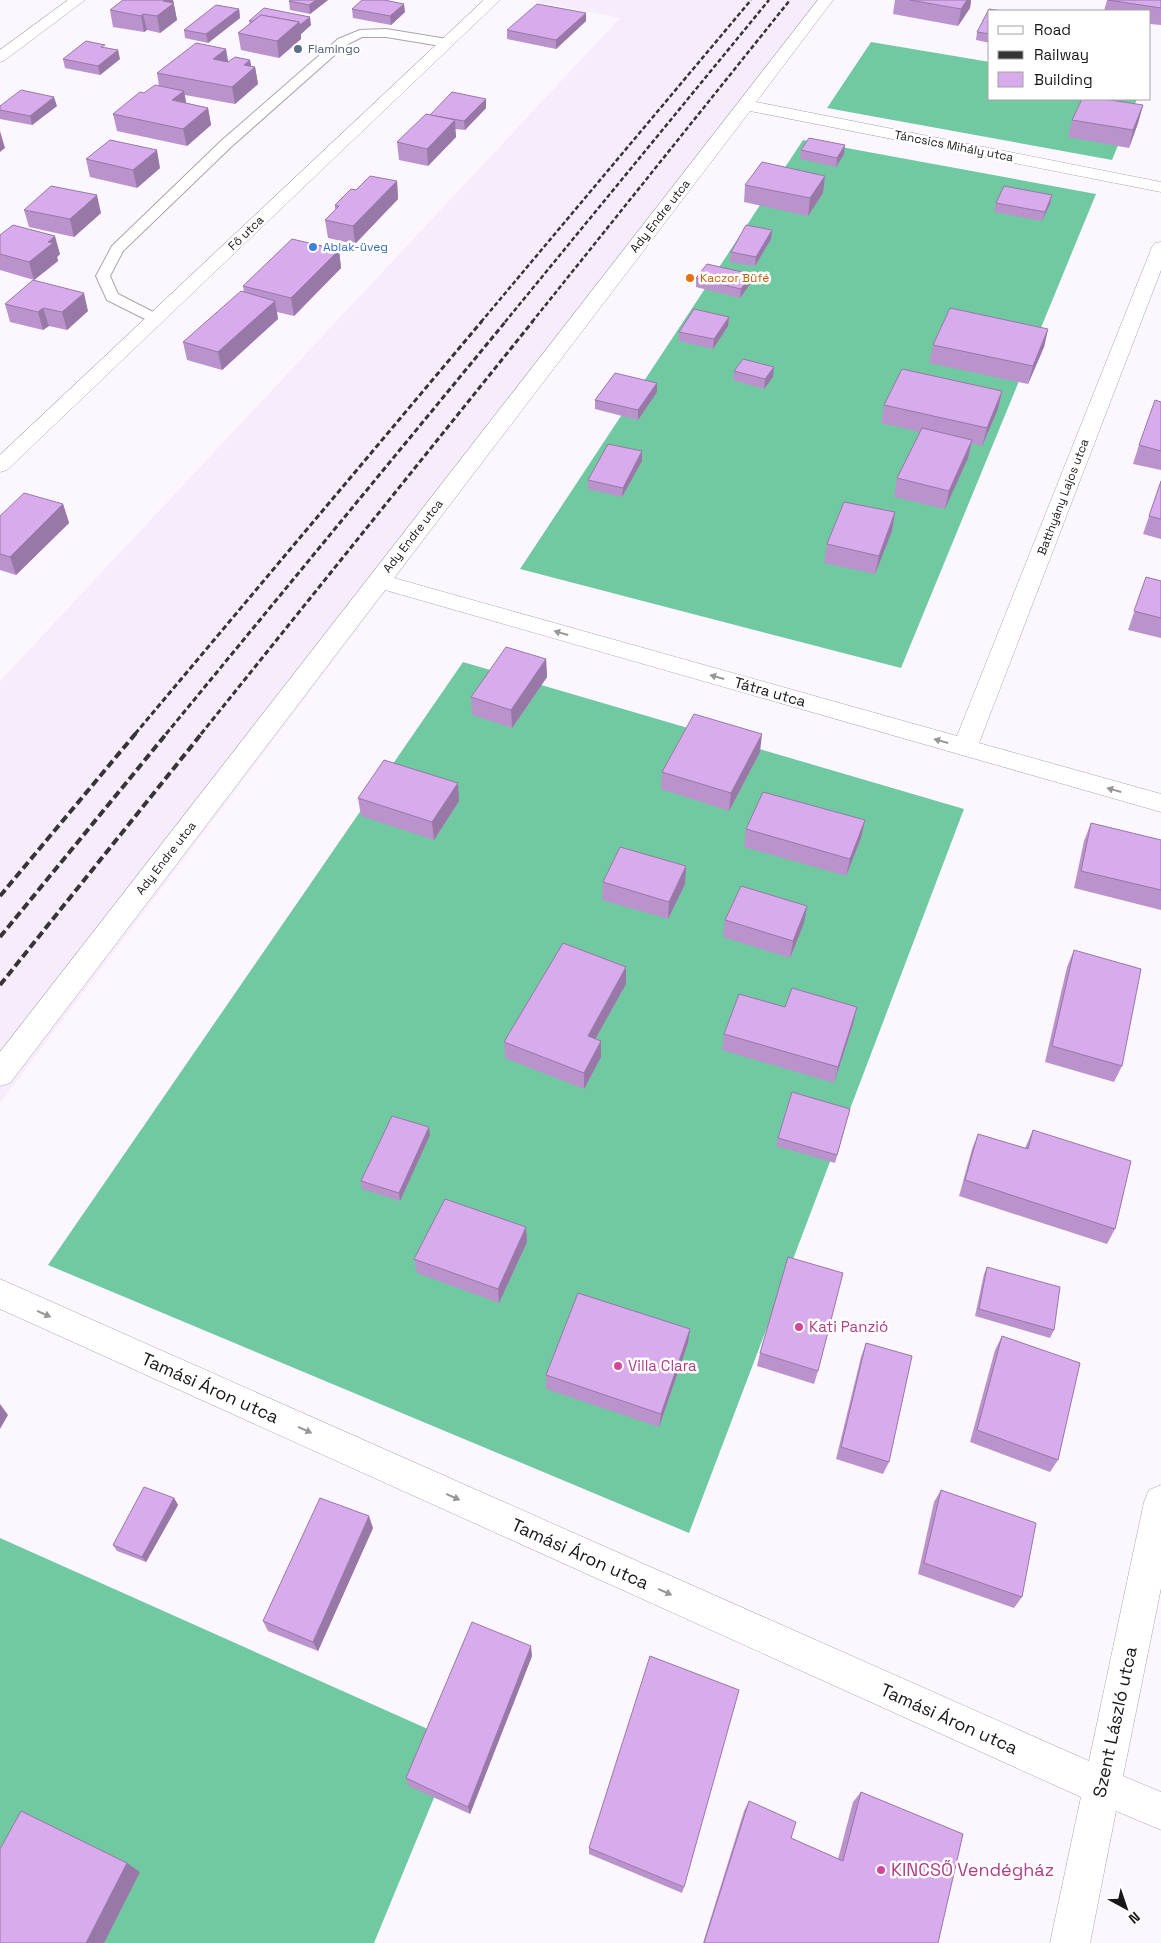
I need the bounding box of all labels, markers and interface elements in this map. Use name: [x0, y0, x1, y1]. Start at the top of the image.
legend: [988, 10, 1151, 100]
text: Road: [1034, 20, 1071, 39]
place label: Flamingo: [308, 41, 360, 57]
marker: Flamingo: [292, 43, 304, 55]
text: Railway: [1034, 45, 1089, 64]
text: Building: [1034, 70, 1093, 89]
street label: Táncsics Mihály utca: [893, 127, 1015, 165]
street label: Ady Endre utca: [626, 176, 694, 256]
street label: Fő utca: [225, 212, 267, 254]
place label: Ablak-üveg: [323, 239, 388, 255]
marker: Ablak-üveg: [307, 241, 319, 253]
place label: Kaczor Büfé: [700, 270, 769, 286]
marker: Kaczor Büfé: [684, 272, 696, 284]
street label: Batthyány Lajos utca: [1033, 436, 1093, 557]
street label: Ady Endre utca: [379, 496, 447, 576]
one-way arrow: [553, 628, 568, 636]
street label: Tátra utca: [732, 672, 809, 711]
one-way arrow: [710, 673, 725, 681]
one-way arrow: [933, 736, 948, 744]
one-way arrow: [1107, 785, 1122, 793]
street label: Ady Endre utca: [132, 818, 200, 898]
one-way arrow: [37, 1310, 51, 1318]
place label: Kati Panzió: [809, 1317, 888, 1336]
marker: Kati Panzió: [793, 1321, 805, 1333]
street label: Tamási Áron utca: [138, 1347, 283, 1428]
place label: Villa Clara: [628, 1356, 697, 1375]
marker: Villa Clara: [612, 1360, 624, 1372]
one-way arrow: [297, 1426, 312, 1435]
one-way arrow: [446, 1493, 460, 1501]
street label: Tamási Áron utca: [508, 1513, 653, 1594]
one-way arrow: [658, 1588, 672, 1596]
street label: Szent László utca: [1087, 1644, 1142, 1799]
street label: Tamási Áron utca: [877, 1678, 1022, 1759]
place label: KINCSŐ Vendégház: [891, 1858, 1054, 1881]
marker: KINCSŐ Vendégház: [875, 1864, 887, 1876]
north arrow: [1101, 1883, 1151, 1933]
text: N: [1125, 1908, 1144, 1928]

